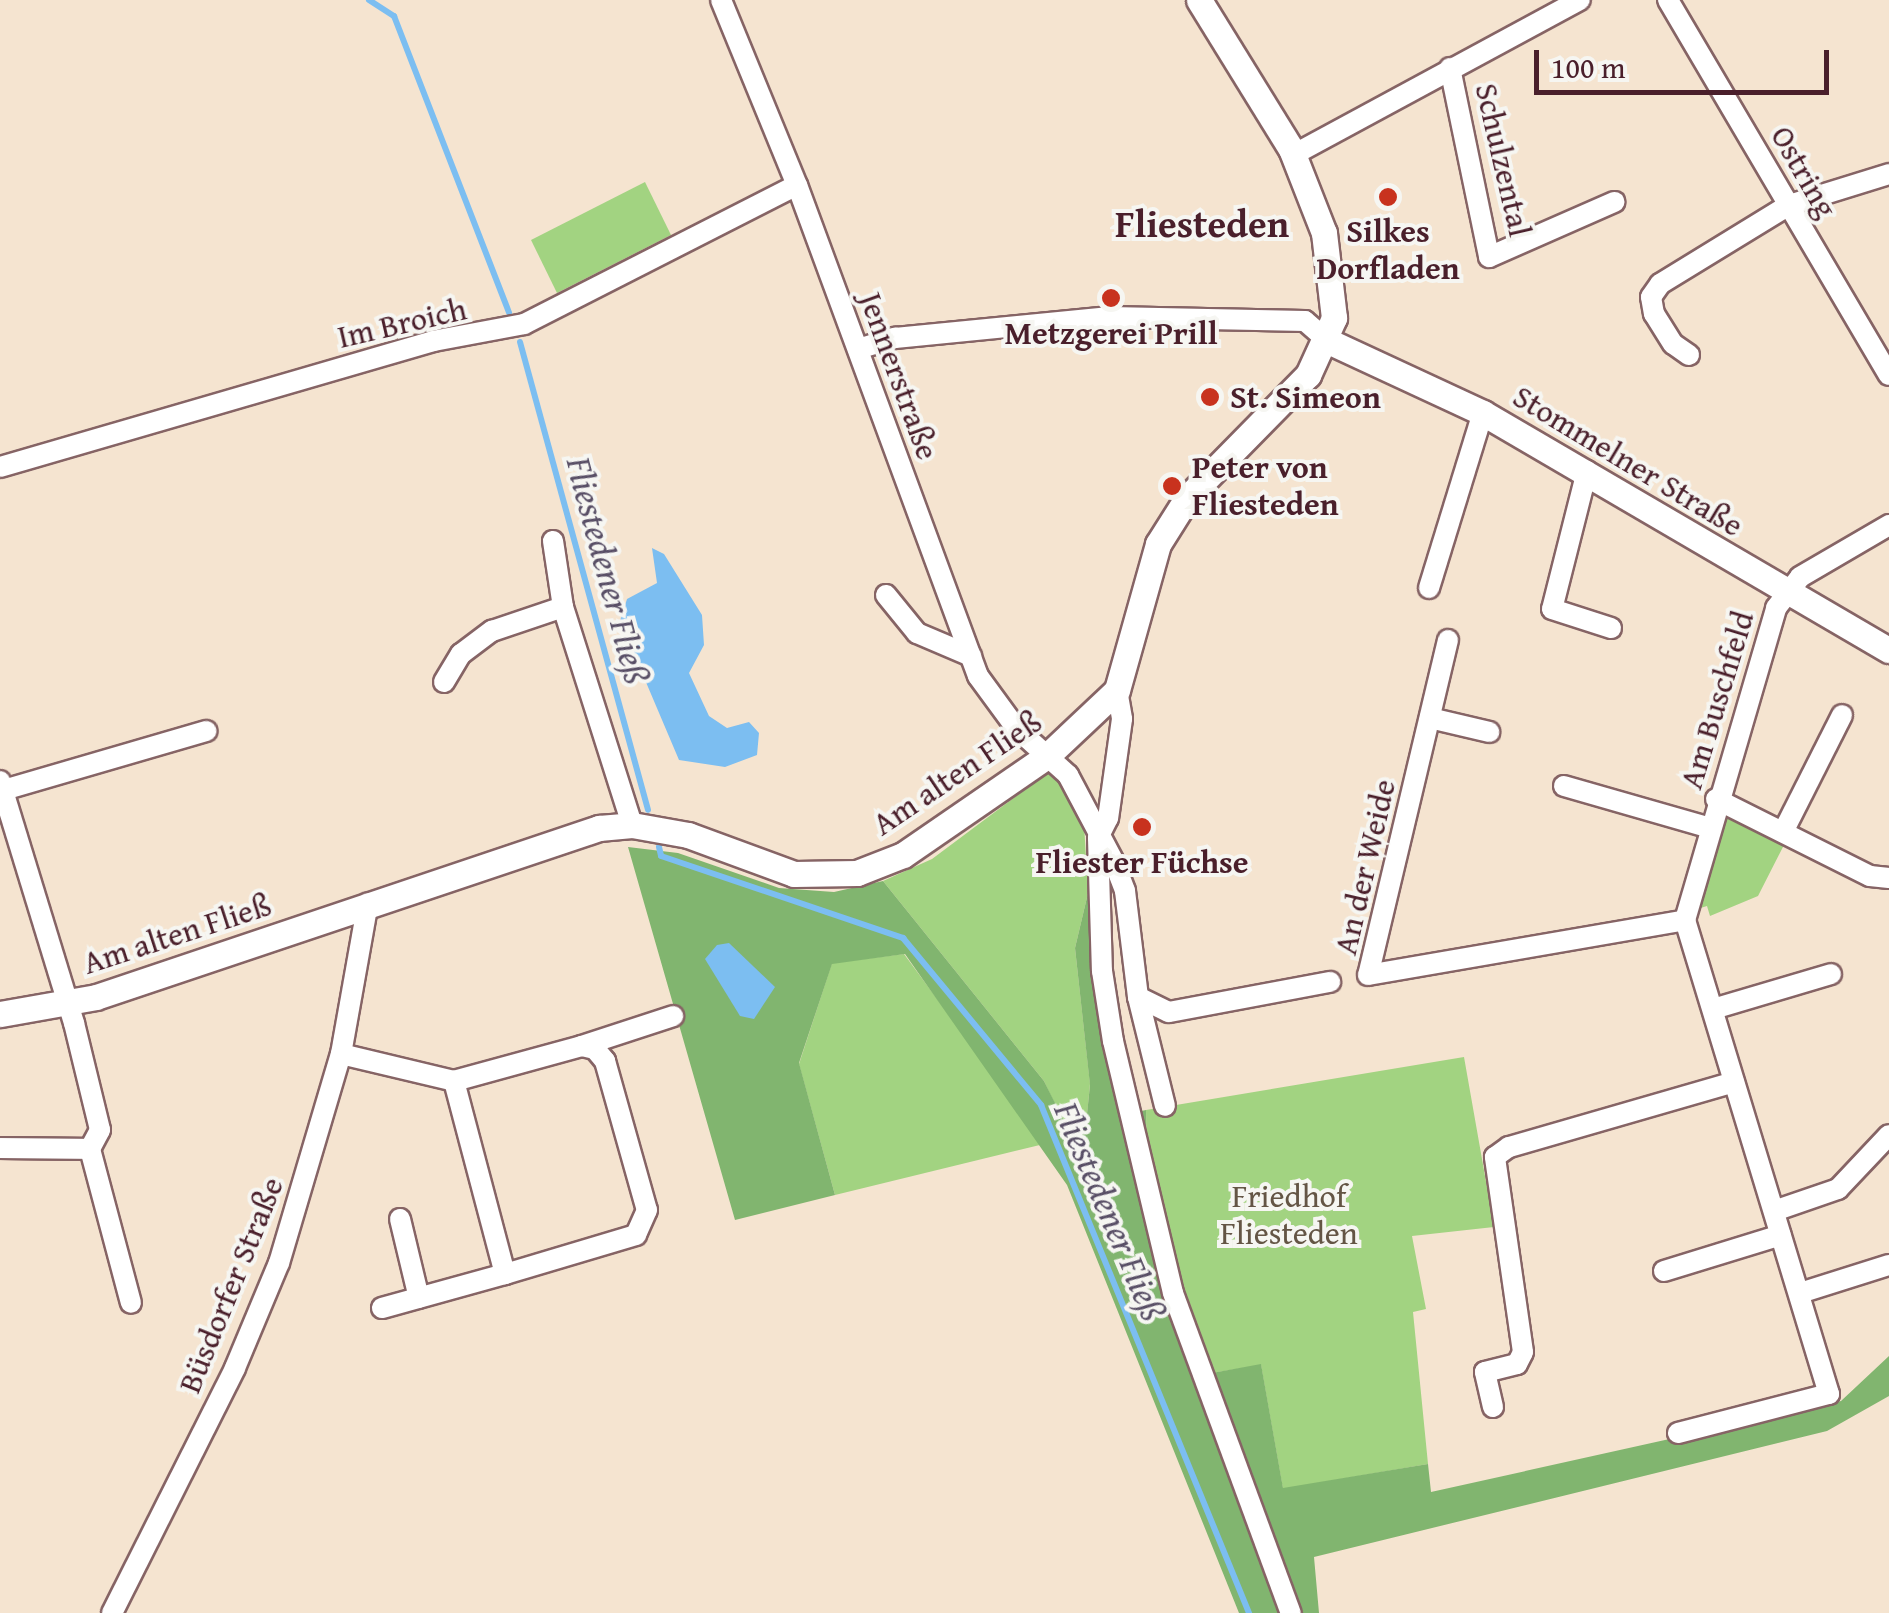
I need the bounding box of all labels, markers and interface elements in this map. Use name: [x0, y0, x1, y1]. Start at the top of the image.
scale bar: [1539, 30, 1834, 92]
text: 100 m: [1551, 45, 1625, 89]
street label: Schulzental: [1467, 80, 1539, 240]
street label: Ostring: [1762, 119, 1846, 225]
marker: Silkes Dorfladen: [1377, 186, 1399, 208]
district label: Fliesteden: [1115, 201, 1289, 247]
place label: Silkes Dorfladen: [1316, 213, 1460, 288]
street label: Jennerstraße: [851, 287, 947, 465]
marker: Metzgerei Prill: [1100, 287, 1122, 309]
street label: Im Broich: [334, 290, 470, 356]
place label: Metzgerei Prill: [1004, 314, 1218, 352]
street label: Stommelner Straße: [1506, 377, 1750, 545]
place label: St. Simeon: [1230, 378, 1381, 416]
marker: St. Simeon: [1199, 386, 1221, 408]
place label: Peter von Fliesteden: [1192, 449, 1339, 524]
water label: Fliestedener Fließ: [558, 452, 658, 688]
marker: Peter von Fliesteden: [1161, 475, 1183, 497]
street label: Am Buschfeld: [1672, 607, 1762, 793]
street label: Am alten Fließ: [865, 702, 1049, 844]
street label: An der Weide: [1326, 776, 1404, 958]
marker: Fliester Füchse: [1131, 816, 1153, 838]
place label: Fliester Füchse: [1036, 843, 1248, 881]
street label: Am alten Fließ: [78, 886, 276, 982]
water label: Fliestedener Fließ: [1045, 1096, 1175, 1326]
street label: Büsdorfer Straße: [170, 1172, 292, 1398]
park label: Friedhof Fliesteden: [1220, 1178, 1358, 1253]

